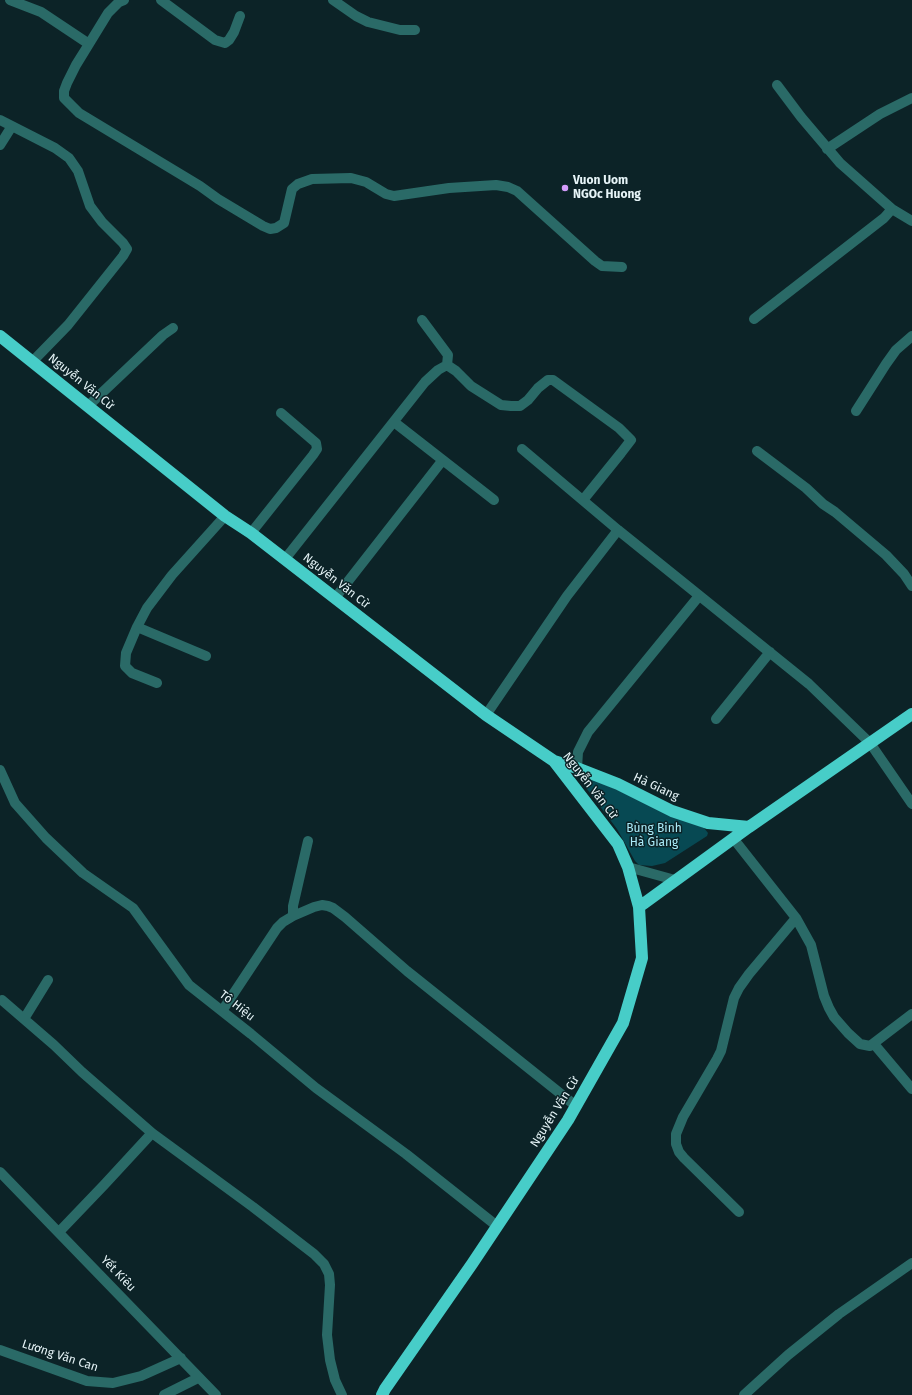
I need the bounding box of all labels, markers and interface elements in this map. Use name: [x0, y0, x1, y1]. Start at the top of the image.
place label: Vuon Uom NGOc Huong: [573, 174, 641, 202]
marker: Vuon Uom NGOc Huong: [560, 183, 570, 193]
street label: Nguyễn Văn Cừ: [45, 351, 117, 413]
street label: Nguyễn Văn Cừ: [300, 551, 372, 611]
street label: Nguyễn Văn Cừ: [560, 750, 620, 822]
street label: Hà Giang: [631, 770, 681, 804]
park label: Bùng Binh Hà Giang: [626, 822, 682, 850]
street label: Tô Hiệu: [216, 988, 258, 1024]
street label: Nguyễn Văn Cừ: [528, 1074, 582, 1150]
street label: Yết Kiêu: [98, 1253, 138, 1295]
street label: Lương Văn Can: [20, 1337, 100, 1375]

